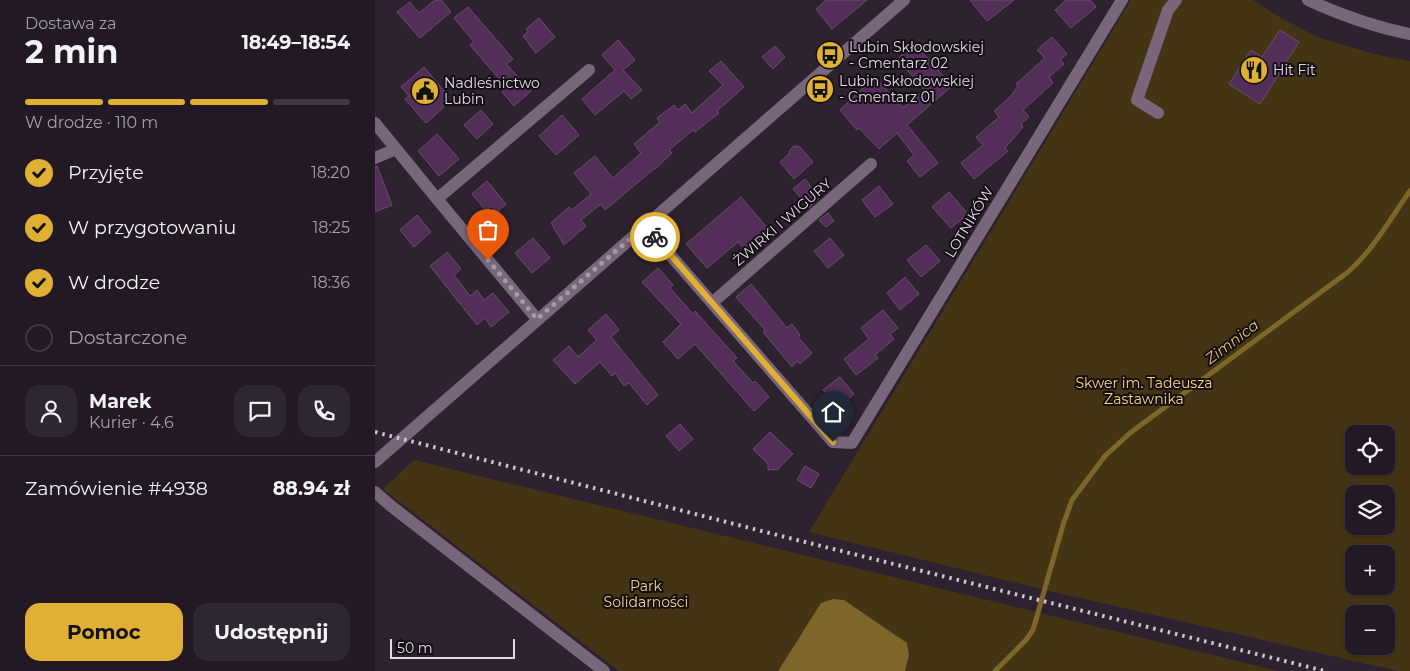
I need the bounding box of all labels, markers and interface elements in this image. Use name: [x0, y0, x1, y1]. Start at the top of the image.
text: Dostawa za: [25, 14, 117, 33]
text: 18:49–18:54: [241, 31, 350, 54]
text: 2 min: [25, 32, 118, 71]
place label: Lubin Skłodowskiej - Cmentarz 02: [849, 38, 984, 72]
bus stop icon: Lubin Skłodowskiej - Cmentarz 02: [815, 40, 845, 70]
restaurant icon: Hit Fit: [1239, 55, 1269, 85]
place label: Hit Fit: [1273, 61, 1316, 79]
place label: Lubin Skłodowskiej - Cmentarz 01: [839, 72, 974, 106]
place label: Nadleśnictwo Lubin: [444, 74, 540, 108]
bus stop icon: Lubin Skłodowskiej - Cmentarz 01: [805, 74, 835, 104]
public building icon: Nadleśnictwo Lubin: [410, 76, 440, 106]
text: W drodze · 110 m: [25, 113, 158, 132]
icon: check: [25, 159, 53, 187]
text: Przyjęte: [68, 161, 144, 184]
text: 18:20: [311, 163, 350, 182]
street label: ŻWIRKI I WIGURY: [729, 174, 835, 270]
street label: LOTNIKÓW: [941, 183, 997, 261]
pin: [467, 209, 509, 260]
courier: [630, 212, 680, 262]
icon: check: [25, 214, 53, 242]
text: W przygotowaniu: [68, 216, 236, 239]
icon: bag: [474, 216, 502, 244]
text: 18:25: [312, 218, 350, 237]
icon: bike: [641, 223, 669, 251]
icon: check: [25, 269, 53, 297]
text: W drodze: [68, 271, 160, 294]
text: 18:36: [312, 273, 350, 292]
water label: Zimnica: [1200, 315, 1262, 369]
text: Dostarczone: [68, 326, 187, 349]
park label: Skwer im. Tadeusza Zastawnika: [1075, 374, 1213, 408]
button: person: [25, 385, 77, 437]
button: chat: [234, 385, 286, 437]
button: phone: [298, 385, 350, 437]
text: Marek: [89, 390, 151, 413]
pin: [812, 391, 854, 442]
icon: home: [819, 398, 847, 426]
text: Kurier · 4.6: [89, 413, 174, 432]
map controls: [1345, 425, 1395, 655]
button: locate: [1345, 425, 1395, 475]
text: Zamówienie #4938: [25, 477, 208, 500]
text: 88.94 zł: [273, 477, 350, 500]
button: layers: [1345, 485, 1395, 535]
button: +: [1345, 545, 1395, 595]
park label: Park Solidarności: [604, 577, 688, 611]
button: Pomoc: [25, 603, 183, 661]
button: Udostępnij: [193, 603, 350, 661]
button: −: [1345, 605, 1395, 655]
scale bar: [390, 636, 515, 659]
text: 50 m: [397, 639, 433, 657]

